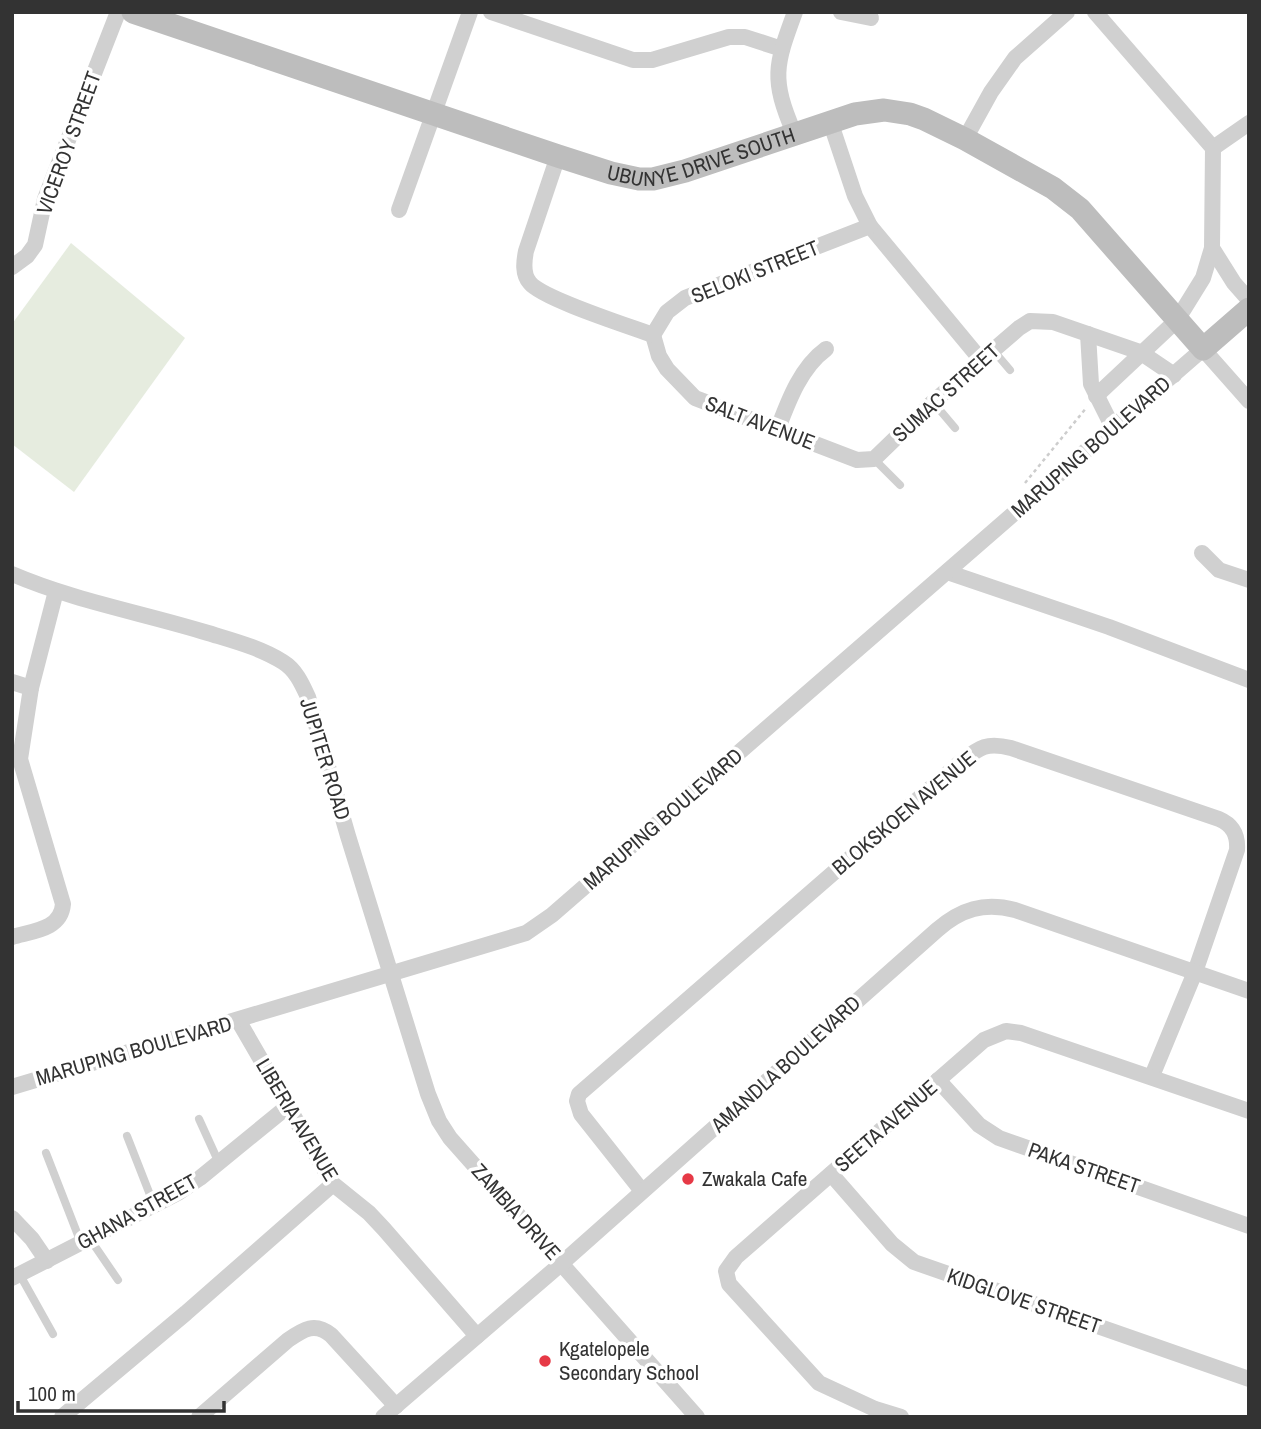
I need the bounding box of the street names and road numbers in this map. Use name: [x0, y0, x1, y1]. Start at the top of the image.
street label: VICEROY STREET: [29, 67, 108, 218]
street label: UBUNYE DRIVE SOUTH: [605, 120, 799, 194]
street label: SELOKI STREET: [687, 233, 823, 310]
street label: SUMAC STREET: [886, 336, 1006, 449]
street label: MARUPING BOULEVARD: [1005, 369, 1177, 524]
street label: SALT AVENUE: [701, 388, 819, 457]
street label: JUPITER ROAD: [293, 694, 358, 823]
street label: MARUPING BOULEVARD: [577, 741, 749, 896]
street label: BLOKSKOEN AVENUE: [826, 744, 982, 881]
street label: AMANDLA BOULEVARD: [704, 989, 867, 1139]
street label: MARUPING BOULEVARD: [33, 1009, 235, 1092]
street label: LIBERIA AVENUE: [249, 1053, 346, 1187]
street label: SEETA AVENUE: [828, 1073, 943, 1178]
street label: PAKA STREET: [1024, 1135, 1144, 1200]
street label: ZAMBIA DRIVE: [465, 1157, 567, 1266]
street label: GHANA STREET: [72, 1166, 202, 1256]
street label: KIDGLOVE STREET: [943, 1261, 1105, 1341]

